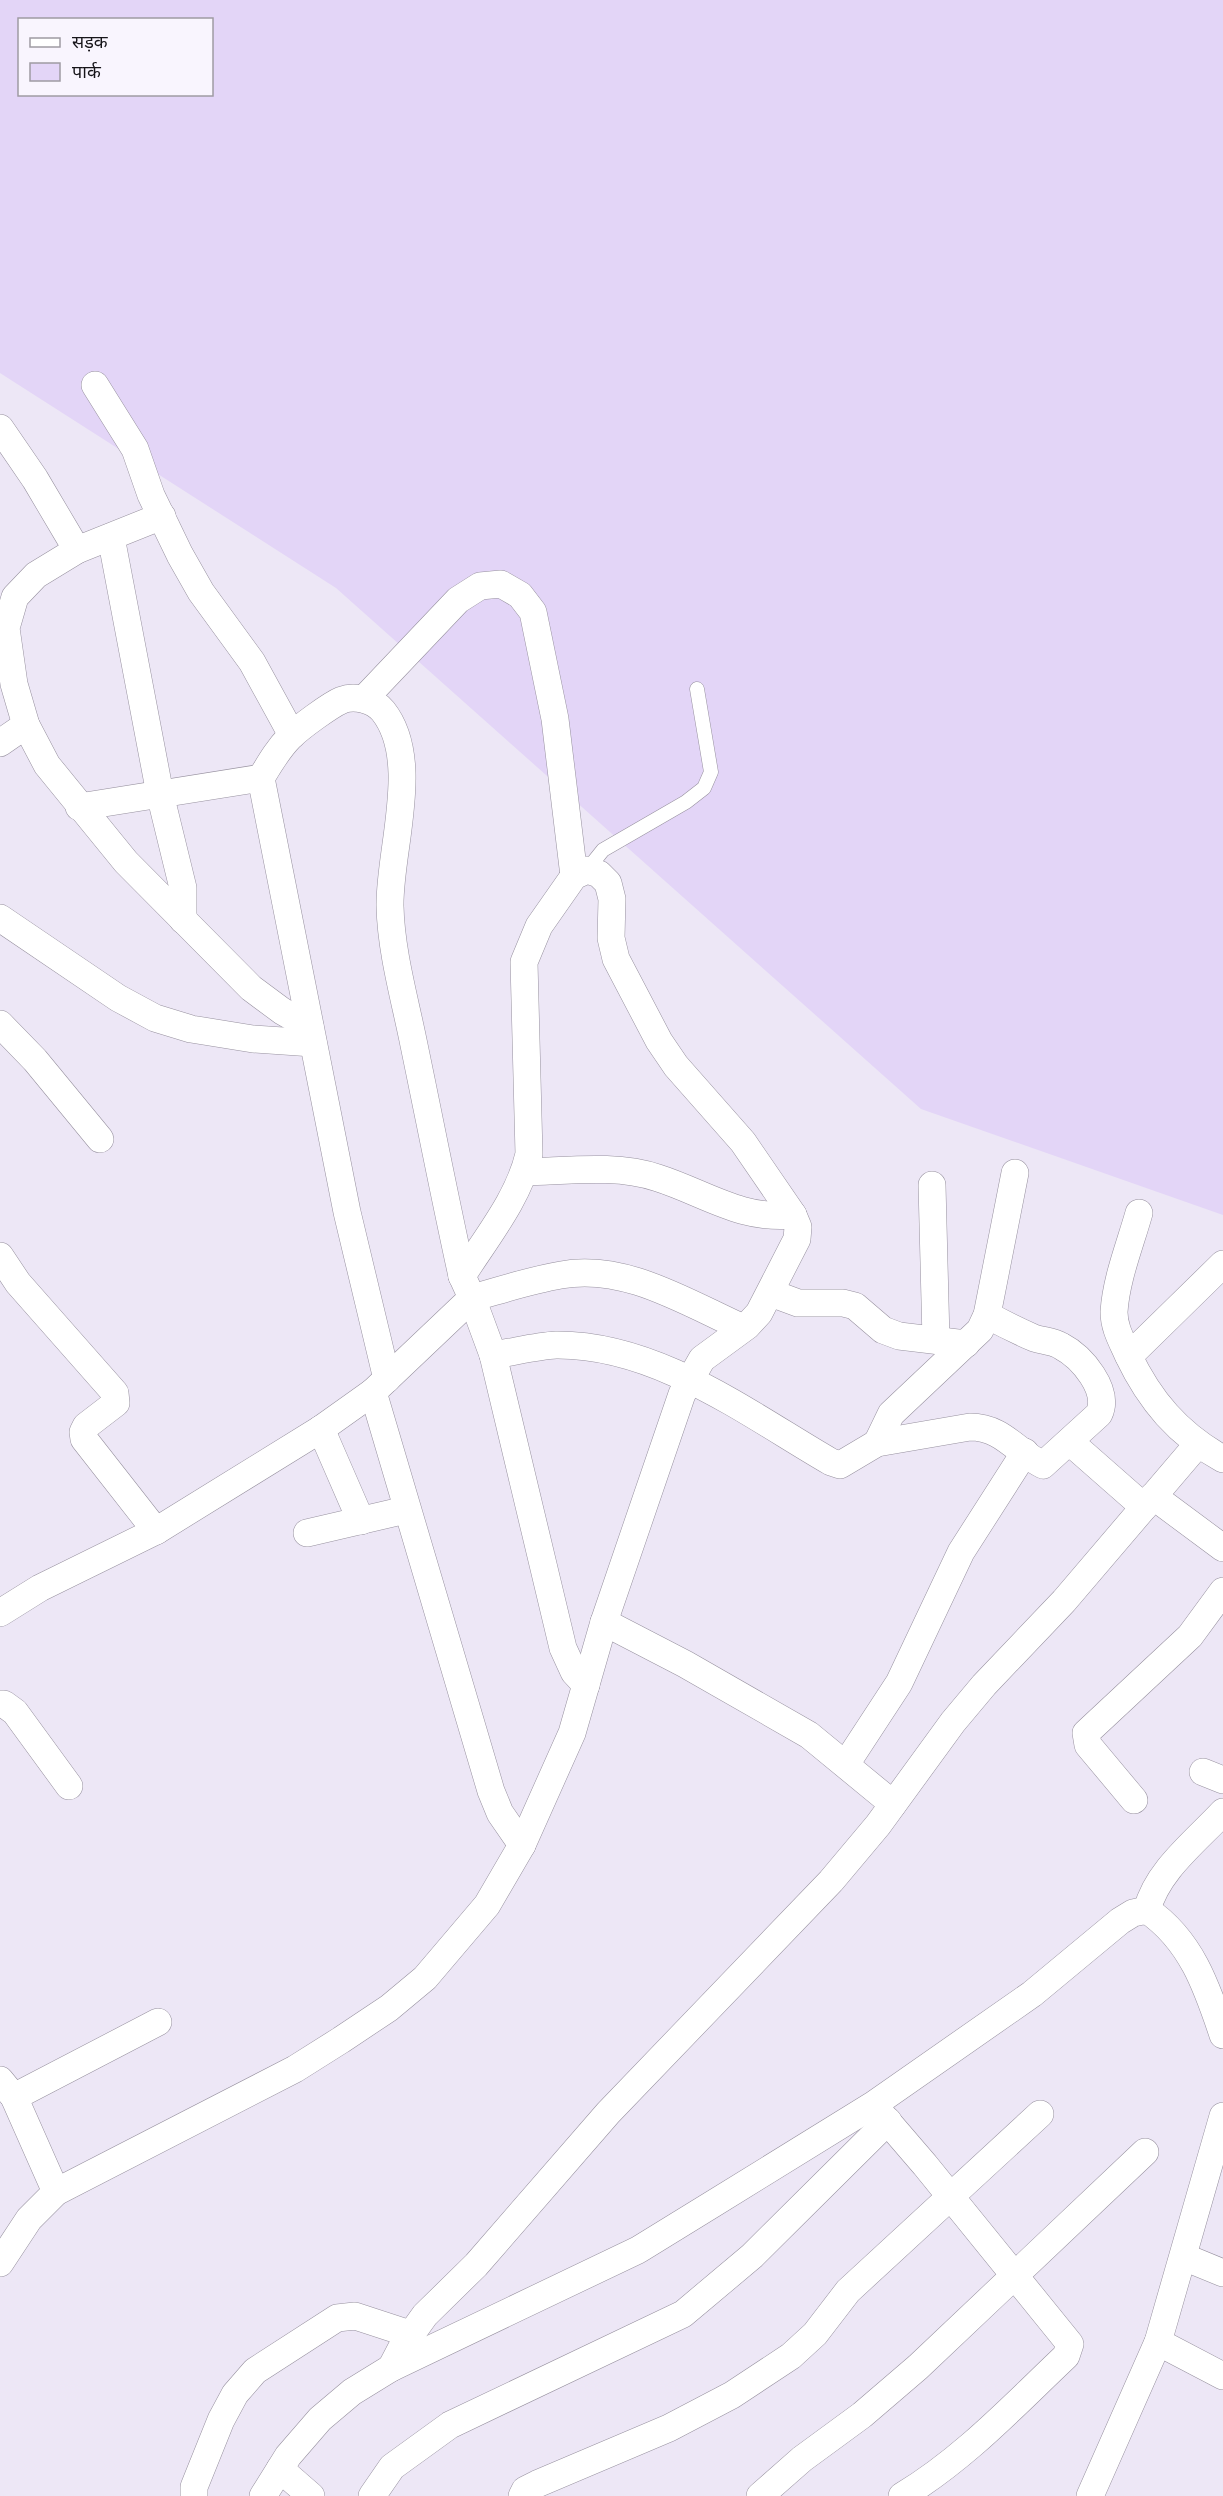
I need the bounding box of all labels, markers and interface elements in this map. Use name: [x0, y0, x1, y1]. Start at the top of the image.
legend: [18, 18, 213, 96]
text: सड़क: [72, 31, 109, 52]
text: पार्क: [72, 61, 102, 82]

